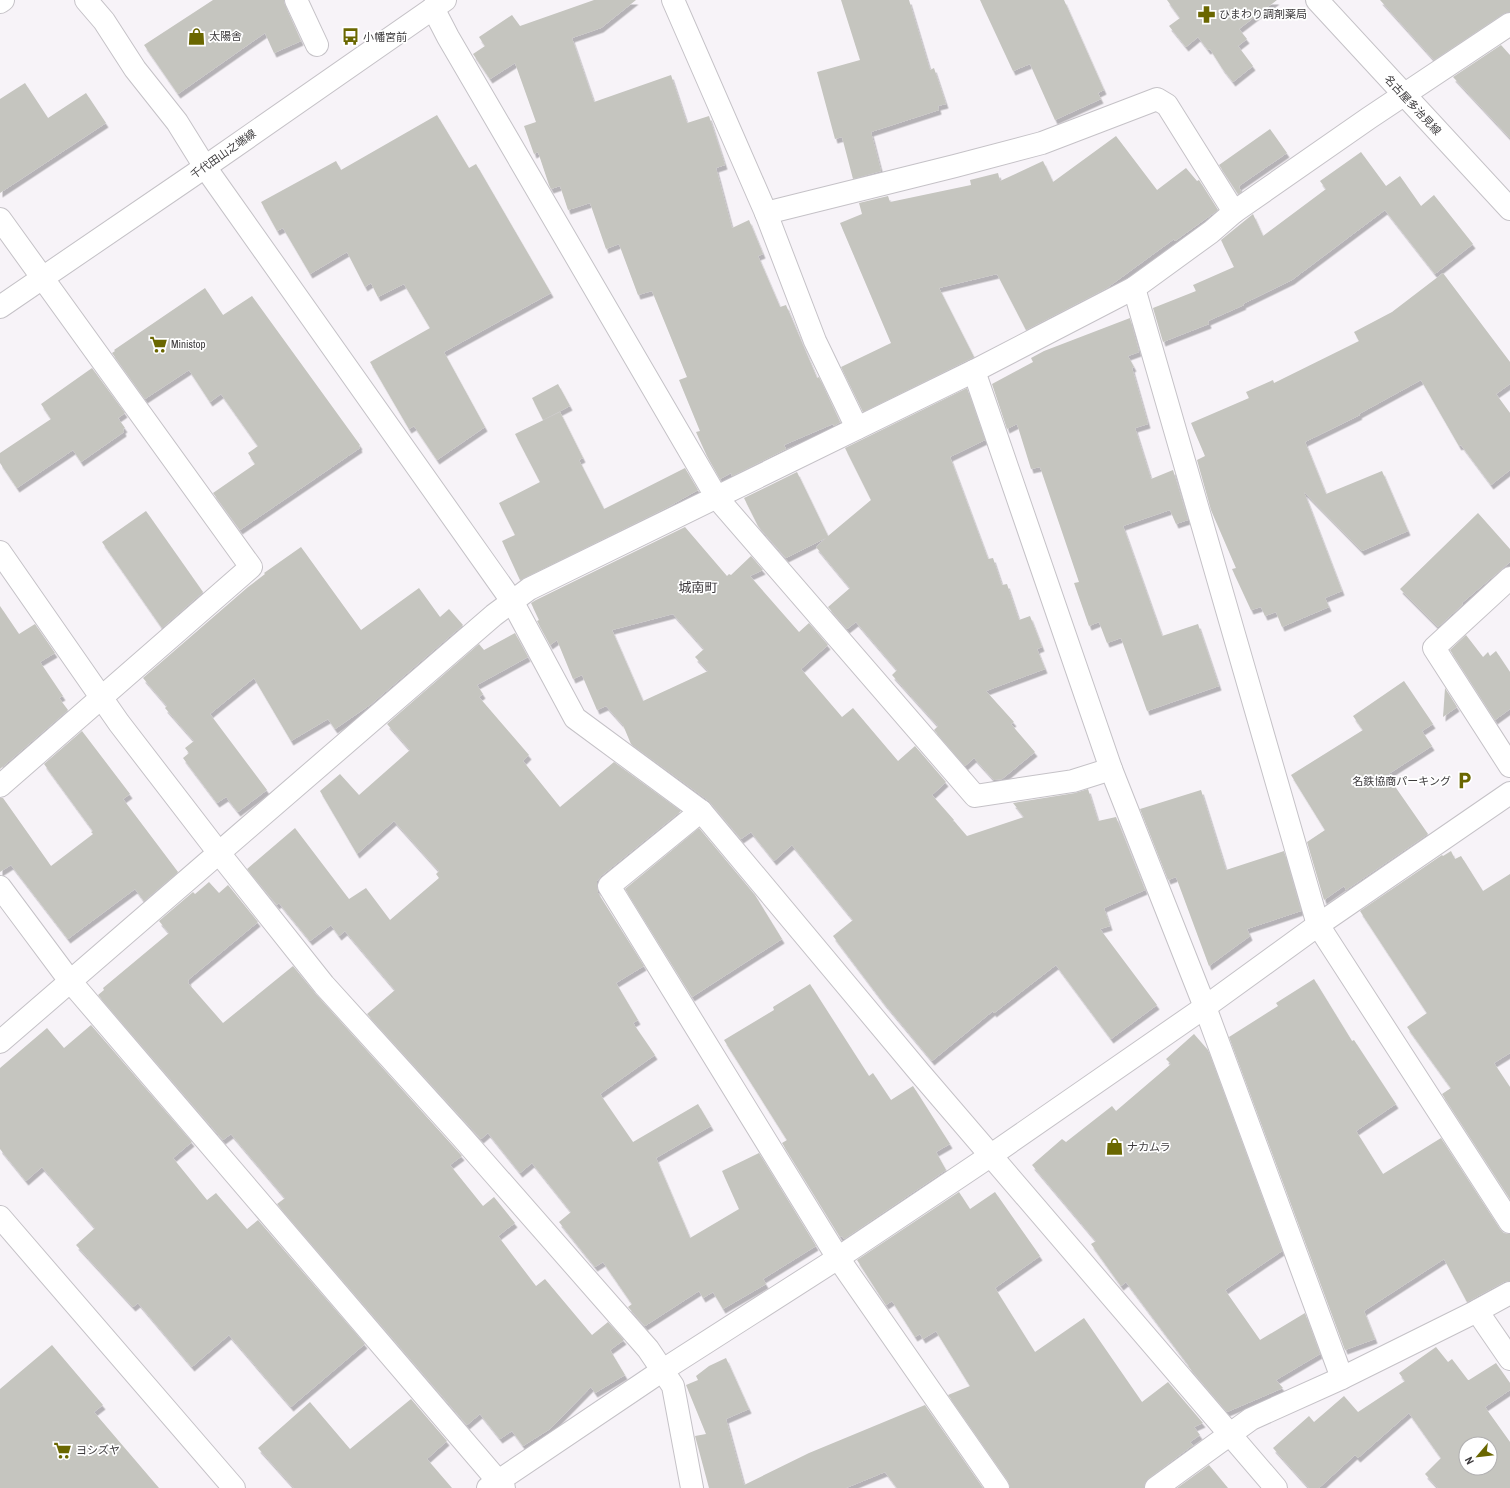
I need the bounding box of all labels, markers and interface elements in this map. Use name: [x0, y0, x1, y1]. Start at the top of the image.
pharmacy icon: ひまわり調剤薬局: [1196, 4, 1216, 24]
place label: ひまわり調剤薬局: [1219, 7, 1307, 21]
shop icon: 太陽舎: [186, 26, 206, 46]
bus stop icon: 小幡宮前: [340, 27, 360, 47]
place label: 太陽舎: [209, 29, 242, 43]
place label: 小幡宮前: [363, 30, 407, 44]
street label: 名古屋多治見線: [1382, 72, 1444, 138]
street label: 千代田山之端線: [187, 126, 259, 182]
supermarket icon: Ministop: [148, 334, 168, 354]
place label: Ministop: [171, 337, 206, 351]
district label: 城南町: [678, 579, 718, 596]
parking icon: 名鉄協商パーキング: [1454, 771, 1474, 791]
place label: 名鉄協商パーキング: [1352, 774, 1451, 788]
shop icon: ナカムラ: [1104, 1137, 1124, 1157]
place label: ナカムラ: [1127, 1140, 1170, 1154]
north arrow: [1458, 1436, 1498, 1476]
supermarket icon: ヨシズヤ: [53, 1440, 73, 1460]
place label: ヨシズヤ: [76, 1443, 120, 1457]
text: N: [1461, 1455, 1477, 1467]

